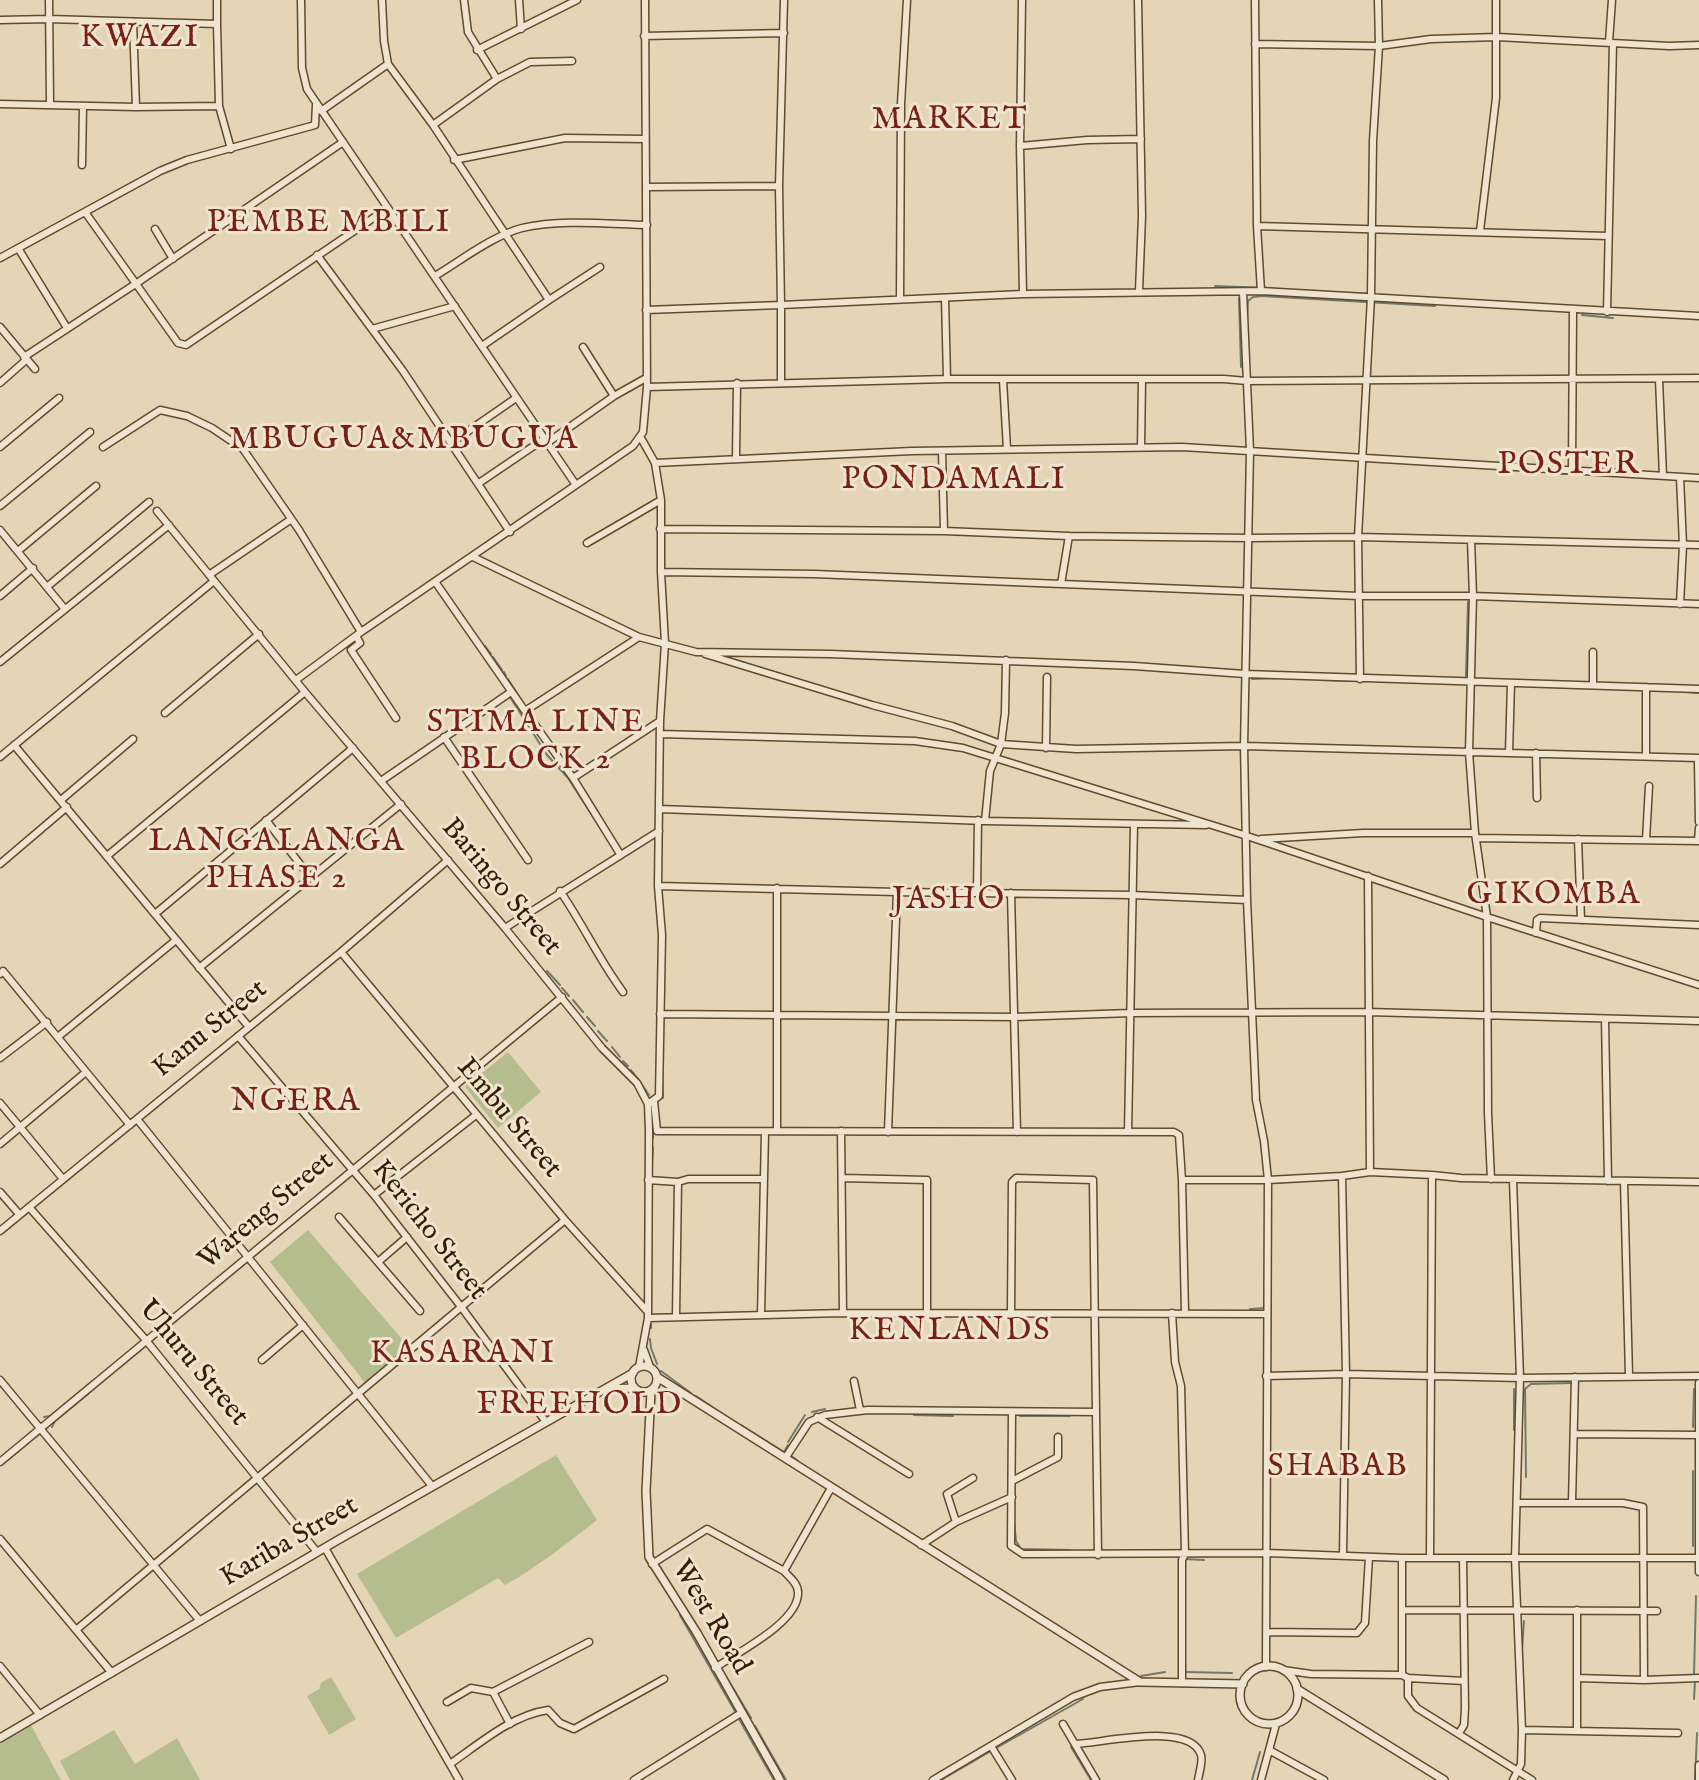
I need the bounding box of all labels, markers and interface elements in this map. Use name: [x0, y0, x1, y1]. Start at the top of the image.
district label: KWAZI: [80, 20, 200, 58]
district label: MARKET: [872, 102, 1028, 140]
district label: PEMBE MBILI: [207, 205, 451, 243]
district label: MBUGUA&MBUGUA: [229, 422, 579, 460]
district label: POSTER: [1497, 447, 1641, 485]
district label: PONDAMALI: [841, 462, 1067, 500]
district label: STIMA LINE BLOCK 2: [427, 705, 645, 780]
street label: Baringo Street: [433, 812, 567, 964]
district label: LANGALANGA PHASE 2: [148, 824, 406, 899]
district label: GIKOMBA: [1467, 877, 1641, 915]
district label: JASHO: [892, 882, 1006, 920]
street label: Kanu Street: [147, 974, 275, 1086]
street label: Embu Street: [448, 1052, 568, 1186]
district label: NGERA: [231, 1084, 361, 1122]
street label: Wareng Street: [193, 1146, 341, 1278]
street label: Kericho Street: [363, 1154, 493, 1308]
street label: Uhuru Street: [130, 1294, 254, 1434]
district label: KENLANDS: [848, 1313, 1052, 1351]
district label: KASARANI: [370, 1336, 556, 1374]
district label: FREEHOLD: [477, 1387, 683, 1425]
district label: SHABAB: [1267, 1449, 1409, 1487]
street label: Kariba Street: [215, 1490, 365, 1596]
street label: West Road: [663, 1555, 757, 1681]

